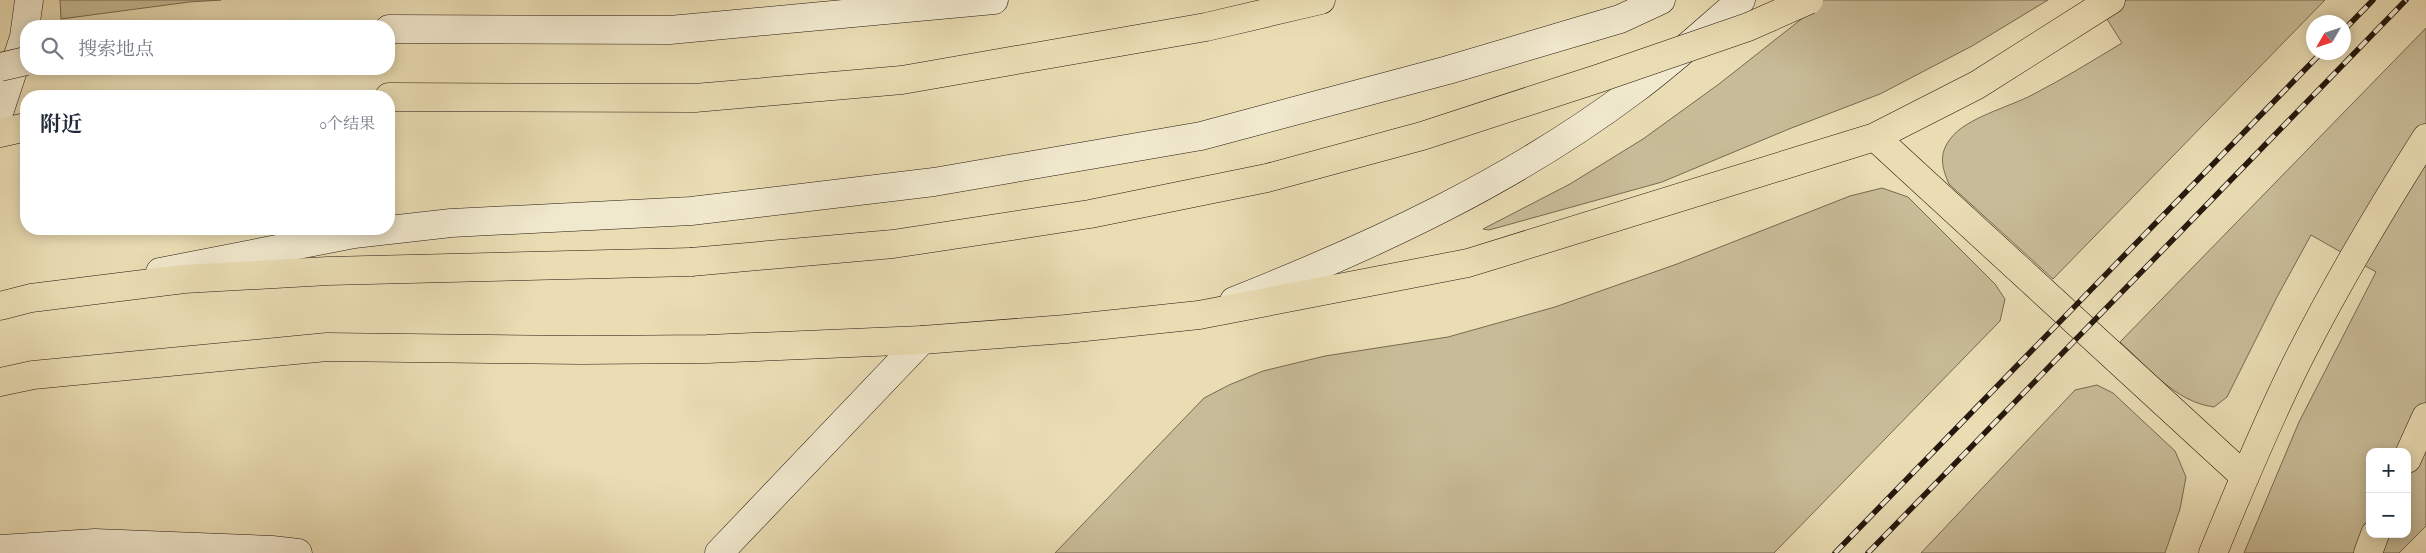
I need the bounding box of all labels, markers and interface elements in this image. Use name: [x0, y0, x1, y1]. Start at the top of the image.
north arrow: [2306, 15, 2351, 60]
search box: [20, 20, 395, 75]
icon: search: [38, 34, 66, 62]
text: 搜索地点: [78, 38, 154, 62]
text: 附近: [40, 112, 82, 139]
text: 0个结果: [319, 115, 375, 135]
map controls: [2366, 448, 2411, 538]
button: +: [2366, 448, 2411, 493]
button: −: [2366, 493, 2411, 538]

